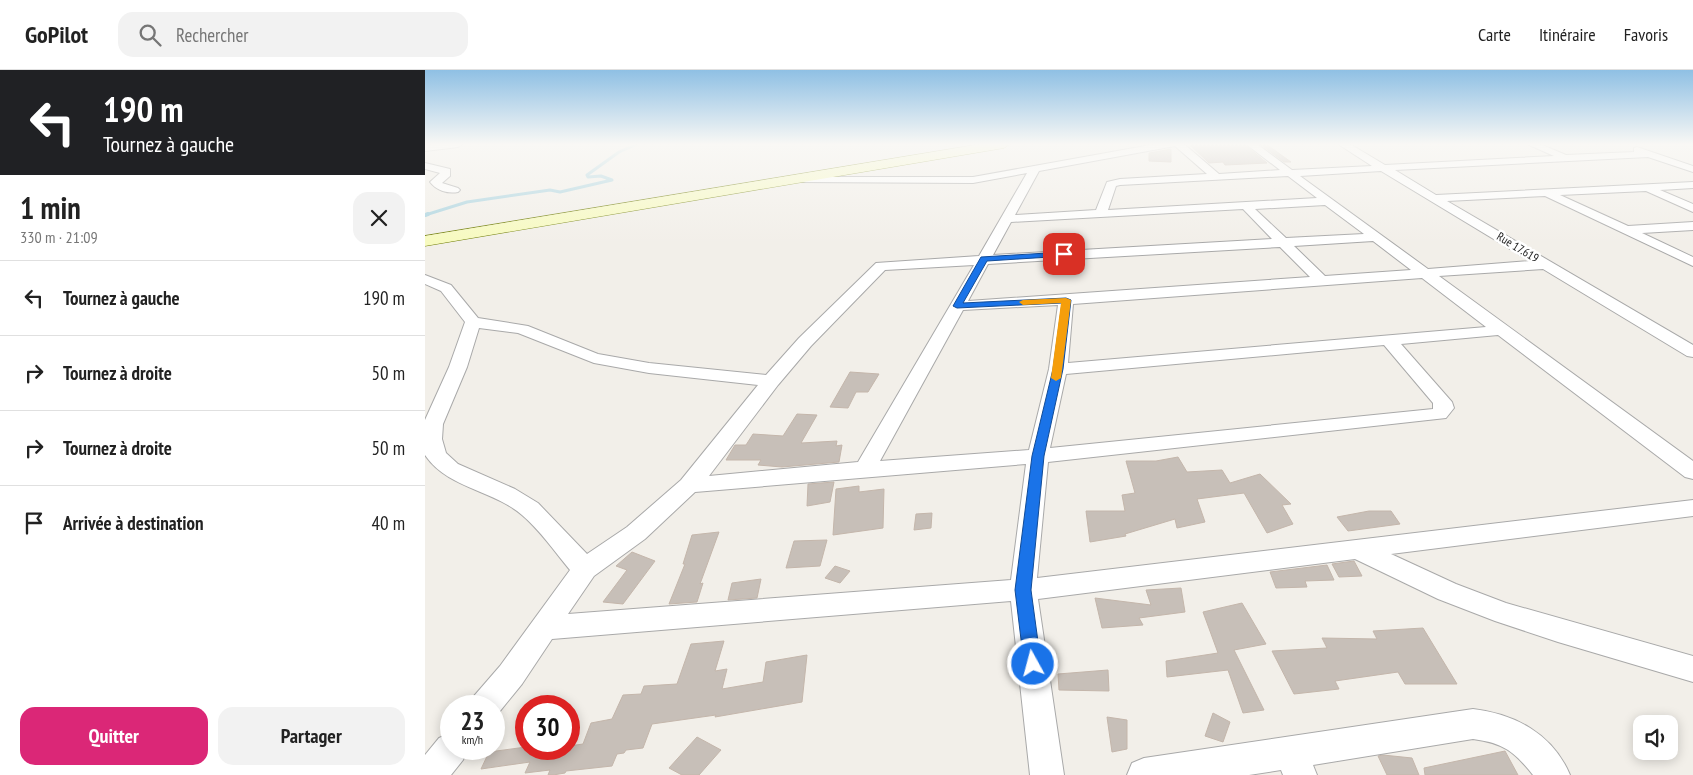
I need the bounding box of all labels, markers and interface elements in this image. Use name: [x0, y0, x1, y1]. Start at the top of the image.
search box: [118, 12, 468, 57]
text: GoPilot: [25, 19, 88, 50]
icon: search: [136, 21, 164, 49]
text: Rechercher: [176, 23, 249, 47]
text: Carte: [1478, 23, 1511, 46]
text: Itinéraire: [1539, 23, 1596, 46]
text: Favoris: [1624, 23, 1668, 46]
text: 190 m: [103, 86, 184, 132]
icon: left: [20, 90, 85, 155]
text: Tournez à gauche: [103, 130, 234, 158]
text: 1 min: [20, 188, 81, 227]
button: close: [353, 192, 405, 244]
text: 330 m · 21:09: [20, 227, 98, 247]
street label: Rue 17.619: [1494, 229, 1542, 265]
pin: [1043, 233, 1085, 275]
icon: arrive: [1050, 240, 1078, 268]
icon: left: [20, 284, 48, 312]
text: Tournez à gauche: [63, 286, 180, 310]
text: 190 m: [363, 286, 405, 310]
icon: right: [20, 359, 48, 387]
text: Tournez à droite: [63, 361, 172, 385]
text: 50 m: [372, 361, 405, 385]
icon: right: [20, 434, 48, 462]
text: Tournez à droite: [63, 436, 172, 460]
text: 50 m: [372, 436, 405, 460]
icon: arrive: [20, 509, 48, 537]
text: Arrivée à destination: [63, 511, 204, 535]
text: 40 m: [372, 511, 405, 535]
position arrow: [1006, 637, 1058, 689]
speed limit sign: 30: [515, 695, 580, 760]
text: 23: [461, 705, 484, 737]
button: Quitter: [20, 707, 208, 765]
button: Partager: [218, 707, 405, 765]
map controls: [1633, 715, 1678, 760]
button: sound: [1633, 715, 1678, 760]
text: km/h: [462, 732, 483, 747]

